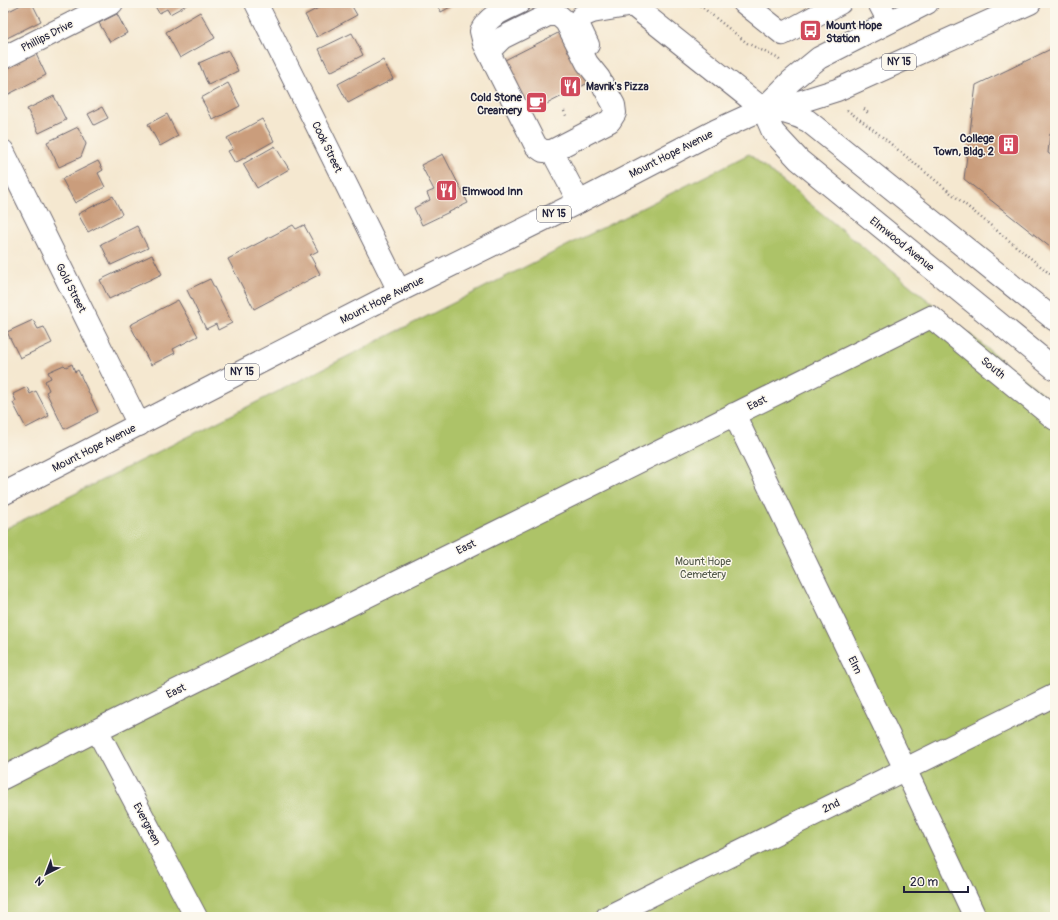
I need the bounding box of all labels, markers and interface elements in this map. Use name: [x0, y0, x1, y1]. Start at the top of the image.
street label: Phillips Drive: [19, 17, 76, 55]
bus stop icon: Mount Hope Station: [797, 18, 823, 44]
place label: Mount Hope Station: [826, 19, 882, 45]
road number: NY 15: [882, 54, 916, 70]
restaurant icon: Mavrik's Pizza: [558, 73, 584, 99]
place label: Mavrik's Pizza: [586, 80, 649, 93]
cafe icon: Cold Stone Creamery: [524, 90, 550, 116]
place label: Cold Stone Creamery: [471, 91, 523, 117]
street label: Cook Street: [309, 119, 345, 175]
street label: Mount Hope Avenue: [627, 127, 715, 181]
building icon: College Town, Bldg. 2: [996, 131, 1022, 157]
place label: College Town, Bldg. 2: [932, 132, 995, 158]
restaurant icon: Elmwood Inn: [433, 178, 459, 204]
place label: Elmwood Inn: [462, 185, 523, 198]
road number: NY 15: [537, 206, 571, 222]
street label: Elmwood Avenue: [867, 214, 937, 274]
street label: Gold Street: [53, 261, 89, 315]
street label: Mount Hope Avenue: [338, 273, 426, 327]
street label: South: [978, 354, 1008, 382]
road number: NY 15: [225, 364, 259, 380]
street label: East: [745, 392, 769, 413]
street label: Mount Hope Avenue: [50, 421, 138, 475]
street label: East: [454, 536, 478, 557]
park label: Mount Hope Cemetery: [675, 555, 732, 581]
street label: Elm: [845, 654, 865, 676]
street label: East: [164, 680, 188, 701]
street label: 2nd: [820, 796, 842, 816]
street label: Evergreen: [130, 801, 164, 847]
north arrow: [26, 854, 66, 894]
scale bar: [904, 868, 968, 894]
text: N: [32, 873, 47, 888]
text: 20 m: [910, 875, 939, 890]

